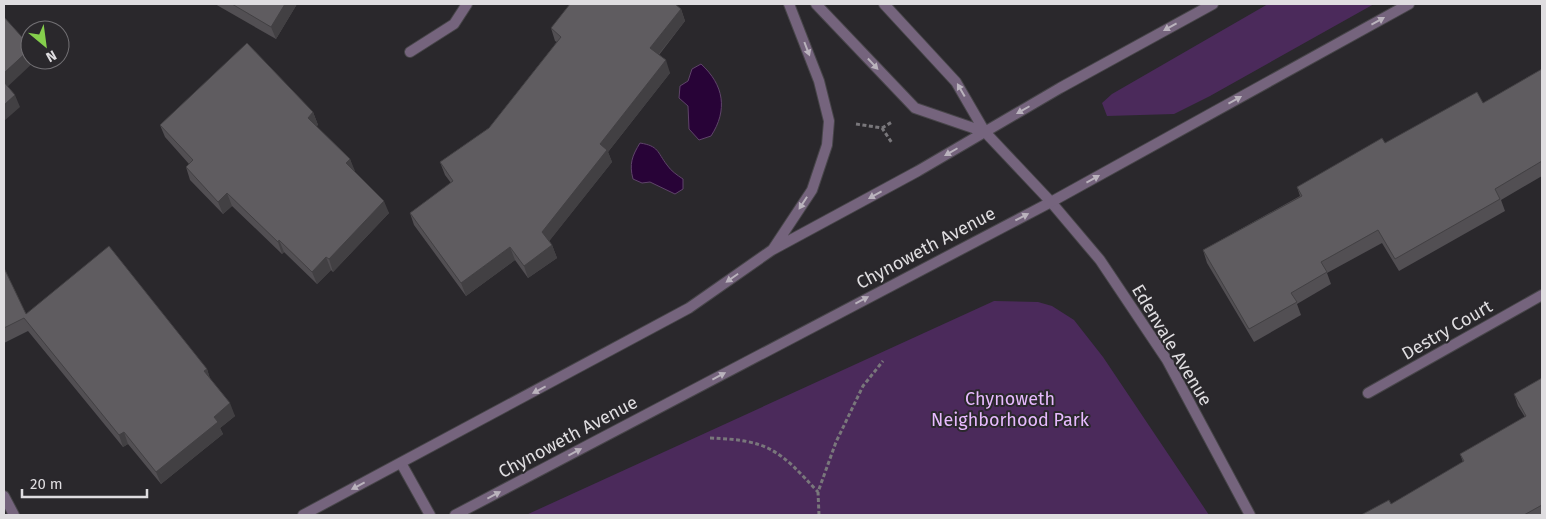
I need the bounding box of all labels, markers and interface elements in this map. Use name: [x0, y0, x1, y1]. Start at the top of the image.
one-way arrow: [1370, 17, 1385, 25]
north arrow: [20, 20, 70, 70]
one-way arrow: [1163, 23, 1177, 32]
one-way arrow: [803, 42, 811, 57]
text: N: [43, 46, 59, 66]
one-way arrow: [867, 58, 879, 70]
one-way arrow: [956, 83, 965, 97]
one-way arrow: [1228, 96, 1243, 104]
one-way arrow: [1016, 106, 1029, 115]
one-way arrow: [945, 147, 958, 156]
one-way arrow: [1087, 174, 1100, 183]
one-way arrow: [868, 190, 881, 199]
one-way arrow: [798, 196, 808, 210]
street label: Chynoweth Avenue: [853, 202, 999, 294]
one-way arrow: [1015, 213, 1029, 221]
one-way arrow: [726, 273, 739, 283]
street label: Edenvale Avenue: [1127, 280, 1217, 410]
street label: Destry Court: [1398, 295, 1497, 365]
one-way arrow: [855, 296, 870, 304]
one-way arrow: [711, 372, 726, 380]
one-way arrow: [532, 386, 546, 394]
park label: Chynoweth Neighborhood Park: [931, 388, 1090, 431]
street label: Chynoweth Avenue: [495, 391, 641, 483]
one-way arrow: [568, 448, 582, 456]
scale bar: [22, 466, 148, 498]
text: 20 m: [30, 475, 63, 493]
one-way arrow: [350, 482, 365, 490]
one-way arrow: [486, 491, 501, 499]

